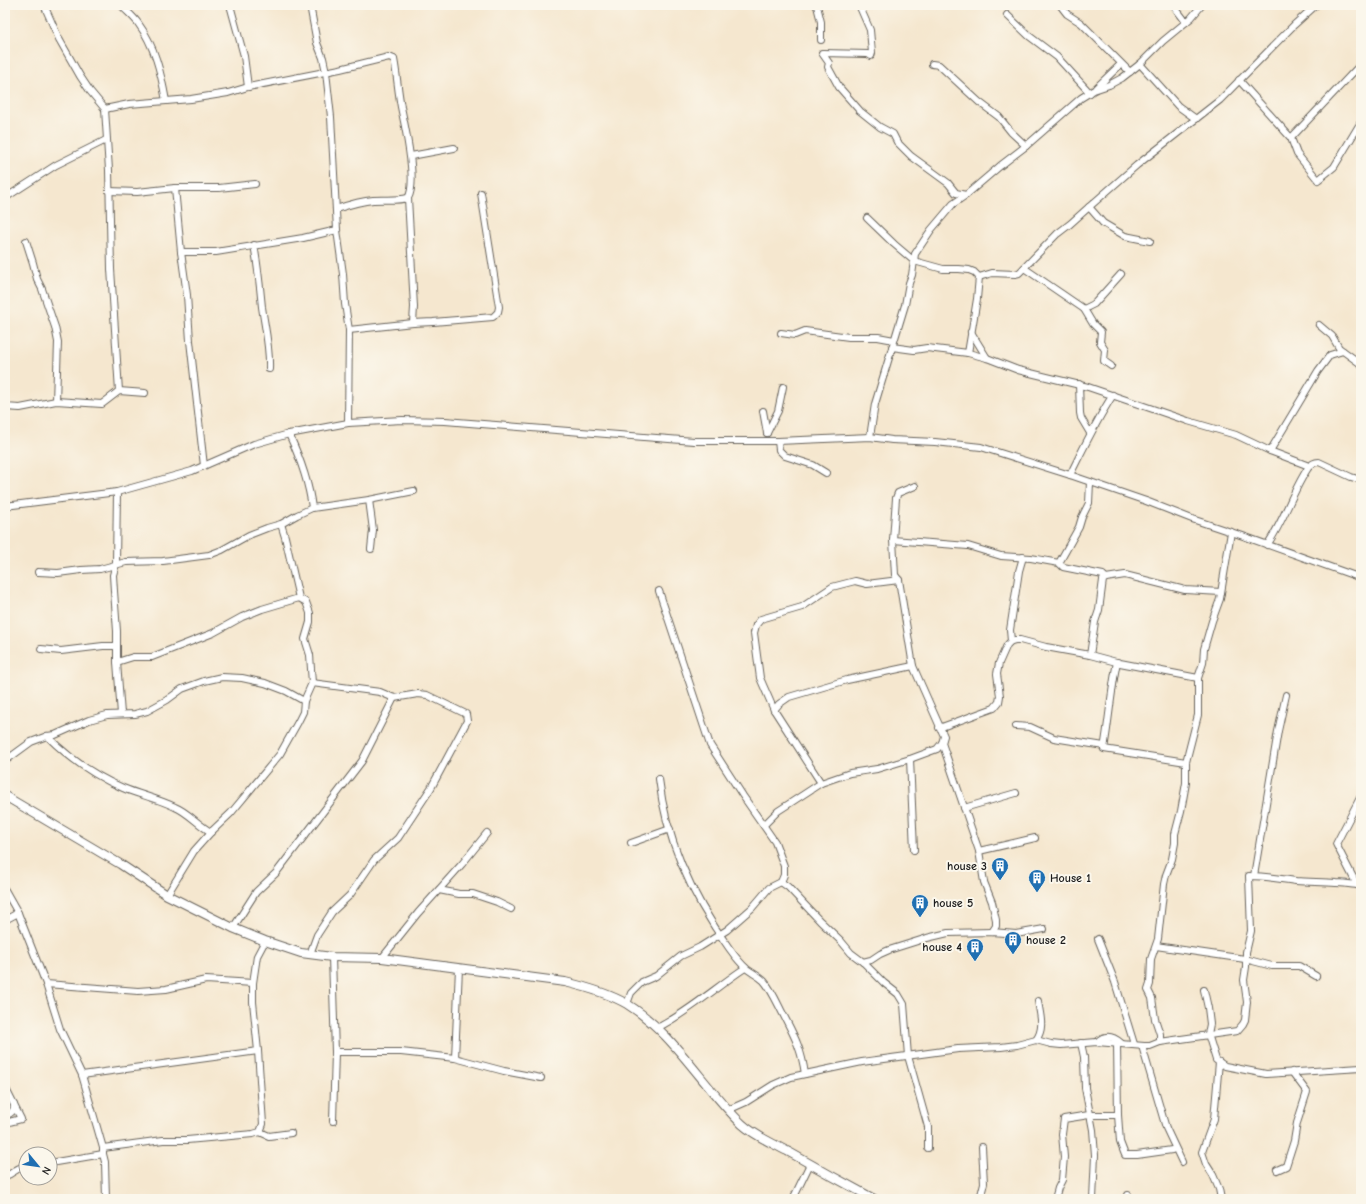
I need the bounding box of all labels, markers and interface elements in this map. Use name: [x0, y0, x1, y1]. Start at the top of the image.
building icon: house 3: [990, 856, 1010, 881]
place label: house 3: [947, 859, 987, 873]
building icon: House 1: [1027, 868, 1047, 893]
place label: House 1: [1050, 871, 1091, 885]
building icon: house 5: [910, 893, 930, 918]
place label: house 5: [933, 896, 973, 910]
building icon: house 2: [1003, 930, 1023, 955]
place label: house 2: [1026, 933, 1066, 947]
building icon: house 4: [965, 937, 985, 962]
place label: house 4: [922, 940, 962, 954]
north arrow: [18, 1146, 58, 1186]
text: N: [39, 1164, 54, 1177]

